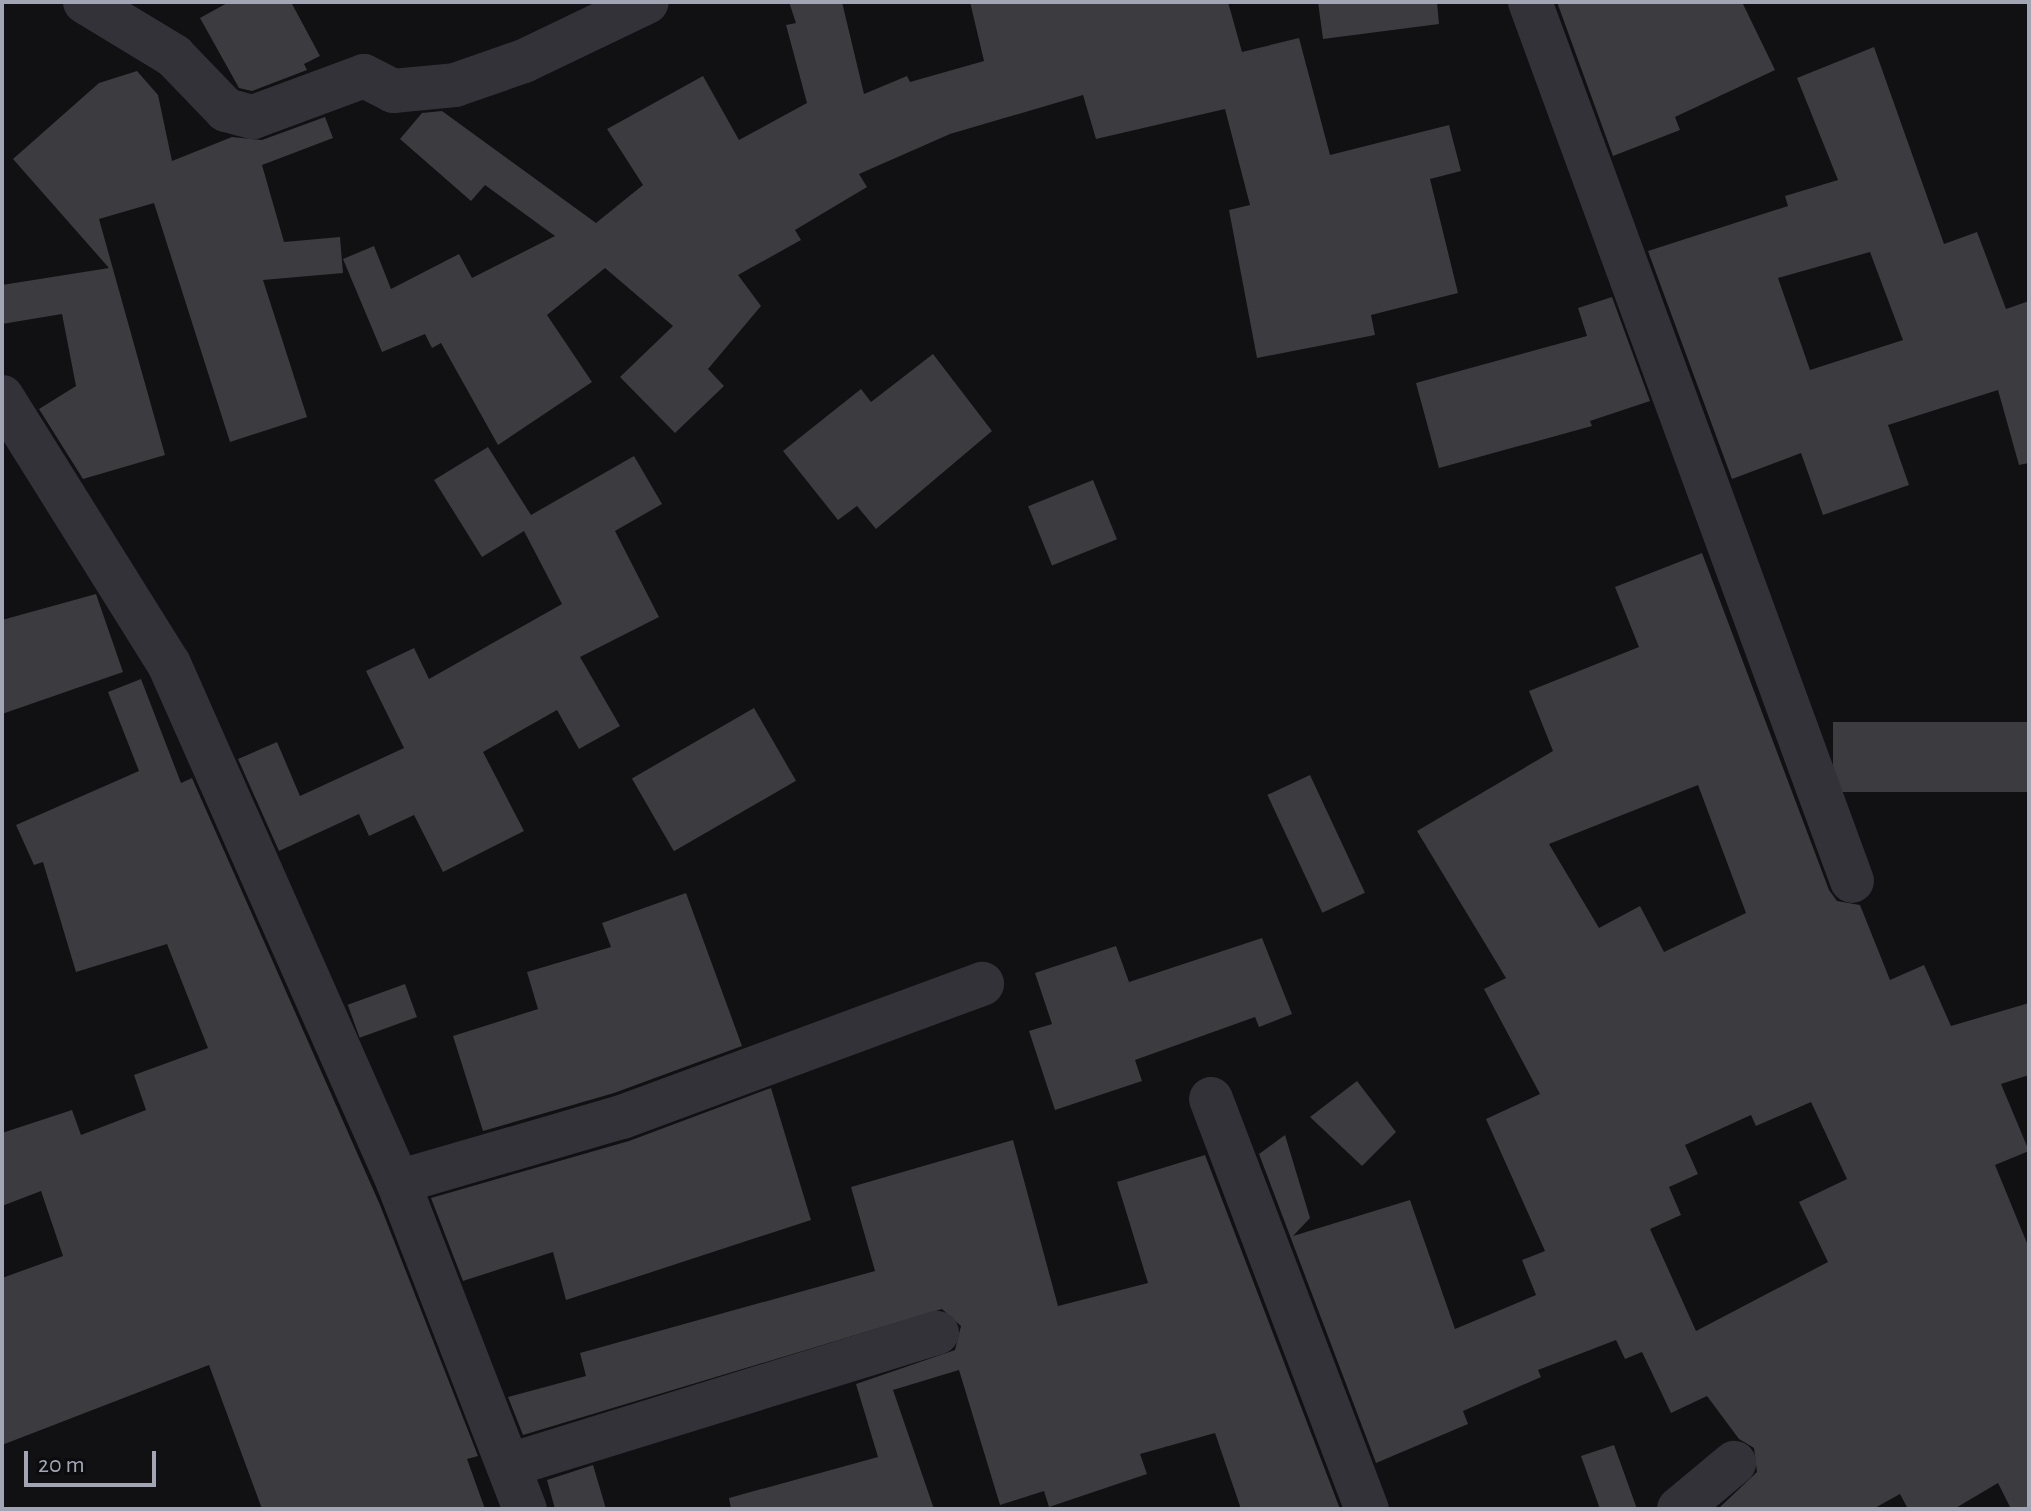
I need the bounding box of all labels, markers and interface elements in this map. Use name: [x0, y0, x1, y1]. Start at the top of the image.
scale bar: [28, 1435, 160, 1485]
text: 20 m: [38, 1453, 85, 1477]

